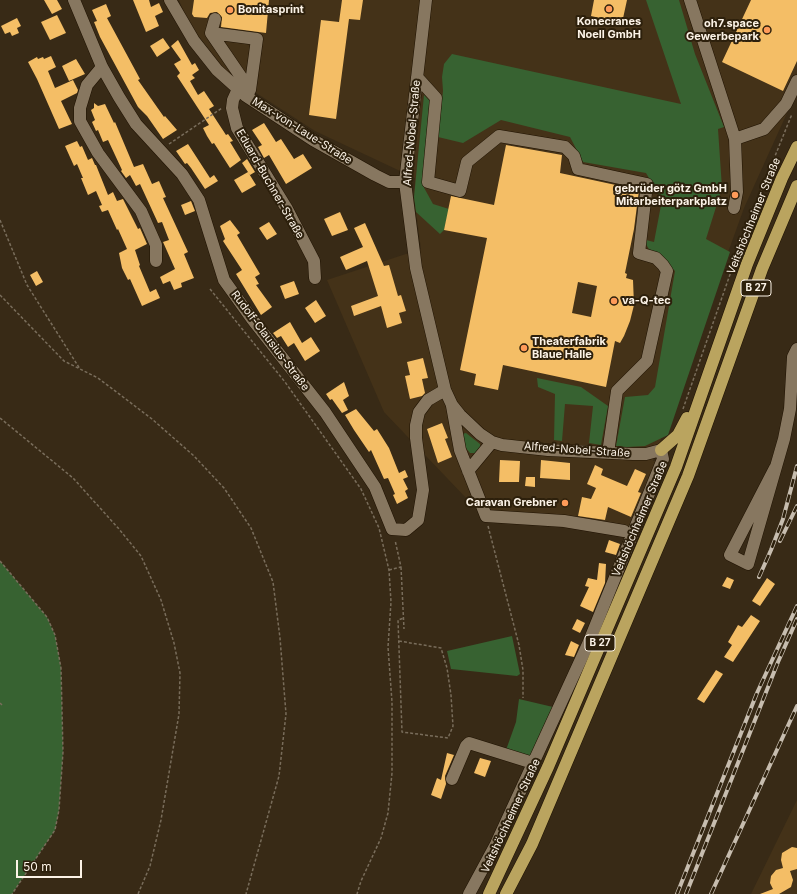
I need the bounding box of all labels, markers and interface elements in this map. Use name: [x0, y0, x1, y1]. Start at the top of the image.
place label: Bonitasprint: [238, 3, 304, 17]
marker: Konecranes Noell GmbH: [604, 4, 614, 14]
marker: Bonitasprint: [225, 5, 235, 15]
place label: Konecranes Noell GmbH: [577, 15, 641, 41]
place label: oh7.space Gewerbepark: [686, 17, 759, 43]
marker: oh7.space Gewerbepark: [762, 25, 772, 35]
street label: Alfred-Nobel-Straße: [401, 79, 423, 187]
street label: Max-von-Laue-Straße: [249, 95, 355, 167]
street label: Eduard-Buchner-Straße: [233, 127, 307, 241]
street label: Veitshöchheimer Straße: [725, 156, 783, 276]
place label: gebrüder götz GmbH Mitarbeiterparkplatz: [615, 182, 727, 208]
marker: gebrüder götz GmbH Mitarbeiterparkplatz: [730, 190, 740, 200]
road number: B 27: [741, 280, 771, 296]
street label: Rudolf-Clausius-Straße: [228, 288, 312, 394]
place label: va-Q-tec: [622, 294, 671, 308]
marker: va-Q-tec: [609, 296, 619, 306]
place label: Theaterfabrik Blaue Halle: [532, 335, 606, 361]
marker: Theaterfabrik Blaue Halle: [519, 343, 529, 353]
street label: Alfred-Nobel-Straße: [523, 440, 631, 460]
street label: Veitshöchheimer Straße: [610, 459, 670, 579]
place label: Caravan Grebner: [466, 496, 557, 510]
marker: Caravan Grebner: [560, 498, 570, 508]
road number: B 27: [585, 635, 615, 651]
street label: Veitshöchheimer Straße: [479, 757, 543, 875]
scale bar: [18, 852, 84, 878]
text: 50 m: [23, 859, 52, 874]

